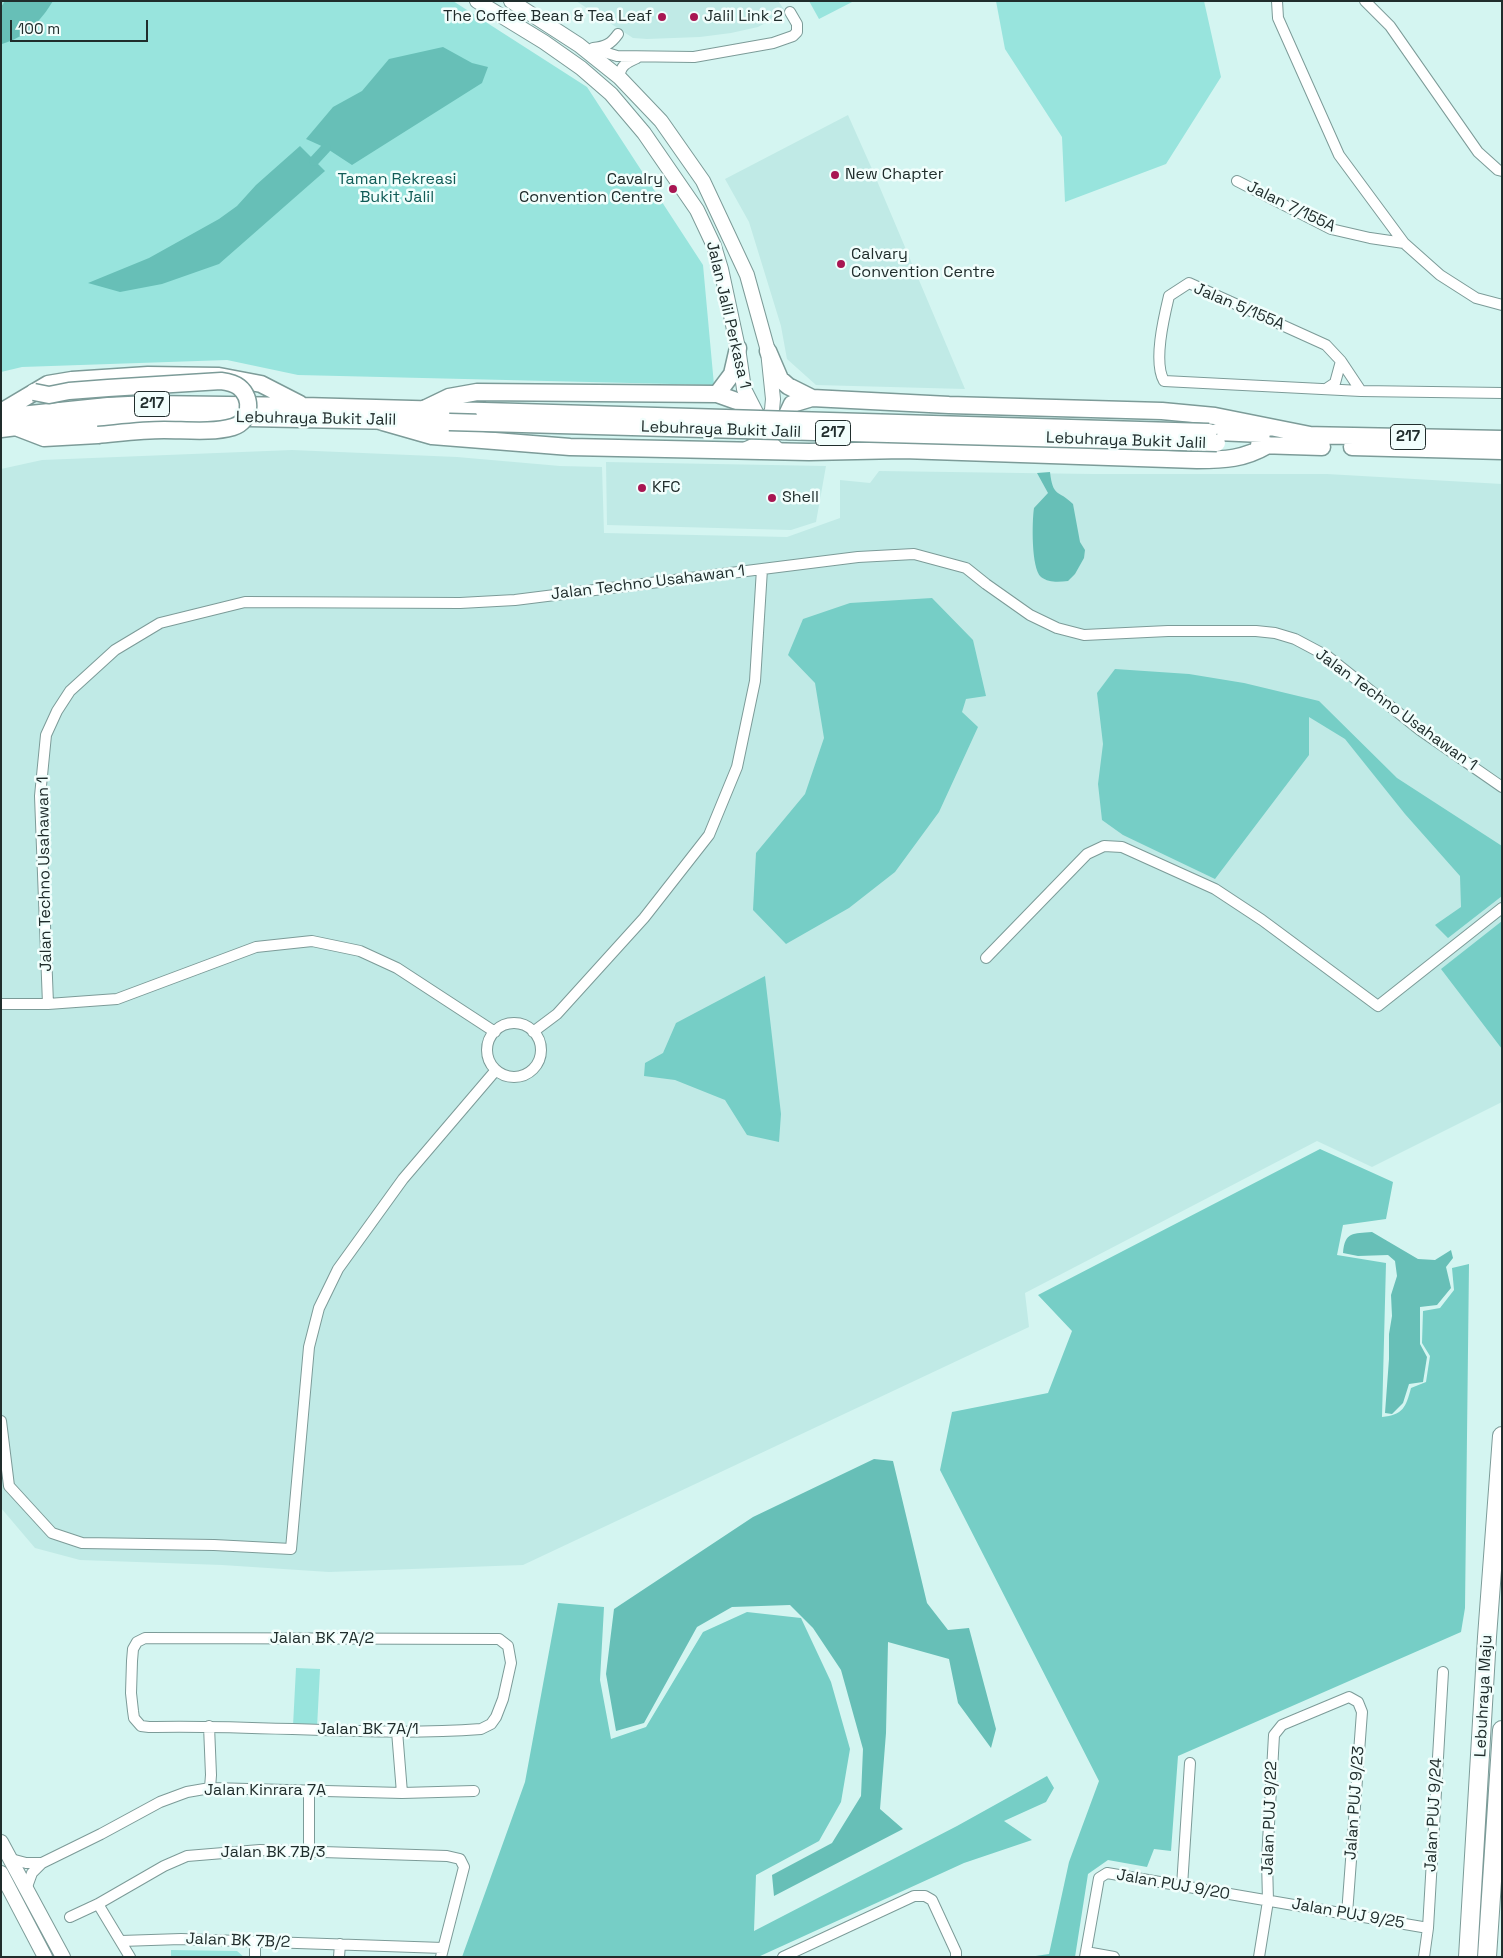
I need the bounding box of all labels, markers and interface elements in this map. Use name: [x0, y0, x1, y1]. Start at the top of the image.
place label: The Coffee Bean & Tea Leaf: [443, 7, 652, 27]
place label: Jalil Link 2: [704, 7, 783, 27]
scale bar: [12, 10, 150, 42]
marker: The Coffee Bean & Tea Leaf: [656, 11, 668, 23]
marker: Jalil Link 2: [688, 11, 700, 23]
text: 100 m: [18, 19, 60, 38]
place label: New Chapter: [845, 165, 944, 185]
marker: New Chapter: [829, 169, 841, 181]
park label: Taman Rekreasi Bukit Jalil: [338, 170, 456, 208]
place label: Cavalry Convention Centre: [519, 170, 663, 208]
street label: Jalan 7/155A: [1244, 177, 1338, 237]
marker: Cavalry Convention Centre: [667, 183, 679, 195]
street label: Jalan Jalil Perkasa 1: [702, 240, 754, 390]
place label: Calvary Convention Centre: [851, 245, 995, 283]
marker: Calvary Convention Centre: [835, 258, 847, 270]
street label: Jalan 5/155A: [1191, 279, 1287, 335]
road number: 217: [134, 392, 170, 416]
street label: Lebuhraya Bukit Jalil: [236, 408, 396, 430]
street label: Lebuhraya Bukit Jalil: [641, 418, 801, 442]
road number: 217: [816, 420, 850, 446]
road number: 217: [1390, 424, 1426, 450]
street label: Lebuhraya Bukit Jalil: [1046, 429, 1206, 453]
place label: KFC: [652, 478, 681, 498]
marker: KFC: [636, 482, 648, 494]
place label: Shell: [782, 488, 819, 508]
marker: Shell: [766, 492, 778, 504]
street label: Jalan Techno Usahawan 1: [550, 562, 746, 604]
street label: Jalan Techno Usahawan 1: [1311, 645, 1481, 775]
street label: Jalan Techno Usahawan 1: [34, 776, 56, 972]
street label: Jalan BK 7A/2: [270, 1629, 374, 1649]
street label: Lebuhraya Maju: [1471, 1634, 1497, 1758]
street label: Jalan BK 7A/1: [317, 1720, 419, 1740]
street label: Jalan PUJ 9/23: [1341, 1745, 1369, 1861]
street label: Jalan PUJ 9/24: [1421, 1758, 1447, 1872]
street label: Jalan PUJ 9/22: [1258, 1761, 1282, 1875]
street label: Jalan Kinrara 7A: [204, 1781, 326, 1801]
street label: Jalan BK 7B/3: [221, 1843, 325, 1863]
street label: Jalan PUJ 9/20: [1115, 1866, 1231, 1904]
street label: Jalan PUJ 9/25: [1290, 1895, 1406, 1933]
street label: Jalan BK 7B/2: [185, 1930, 291, 1952]

